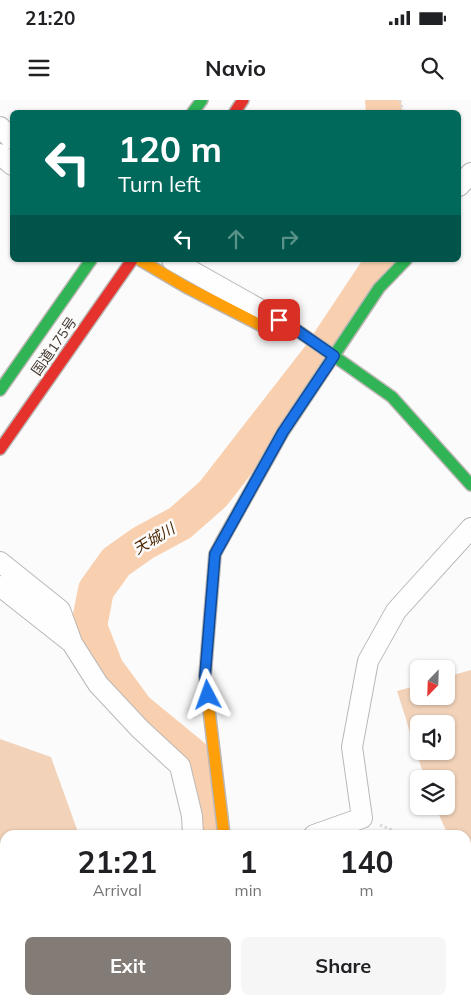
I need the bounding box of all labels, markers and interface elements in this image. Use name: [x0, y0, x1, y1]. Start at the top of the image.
text: 21:20: [25, 6, 75, 30]
icon: menu: [25, 54, 53, 82]
text: Navio: [205, 54, 266, 82]
icon: search: [418, 54, 446, 82]
text: 120 m: [118, 127, 222, 171]
icon: left: [35, 130, 100, 195]
text: Turn left: [118, 170, 201, 198]
icon: left: [169, 225, 197, 253]
icon: ahead: [222, 225, 250, 253]
icon: right: [275, 225, 303, 253]
pin: [258, 299, 300, 341]
icon: arrive: [265, 306, 293, 334]
street label: 国道175号: [27, 313, 81, 379]
water label: 天城川: [130, 518, 180, 558]
north arrow: [410, 660, 455, 705]
map controls: [410, 660, 455, 815]
position arrow: [181, 668, 233, 720]
button: sound: [410, 715, 455, 760]
button: layers: [410, 770, 455, 815]
text: 21:21: [78, 843, 157, 881]
text: 1: [239, 843, 257, 881]
text: 140: [339, 843, 393, 881]
text: Arrival: [93, 880, 142, 900]
text: min: [235, 880, 262, 900]
text: m: [359, 880, 373, 900]
button: Exit: [25, 937, 231, 995]
button: Share: [241, 937, 446, 995]

